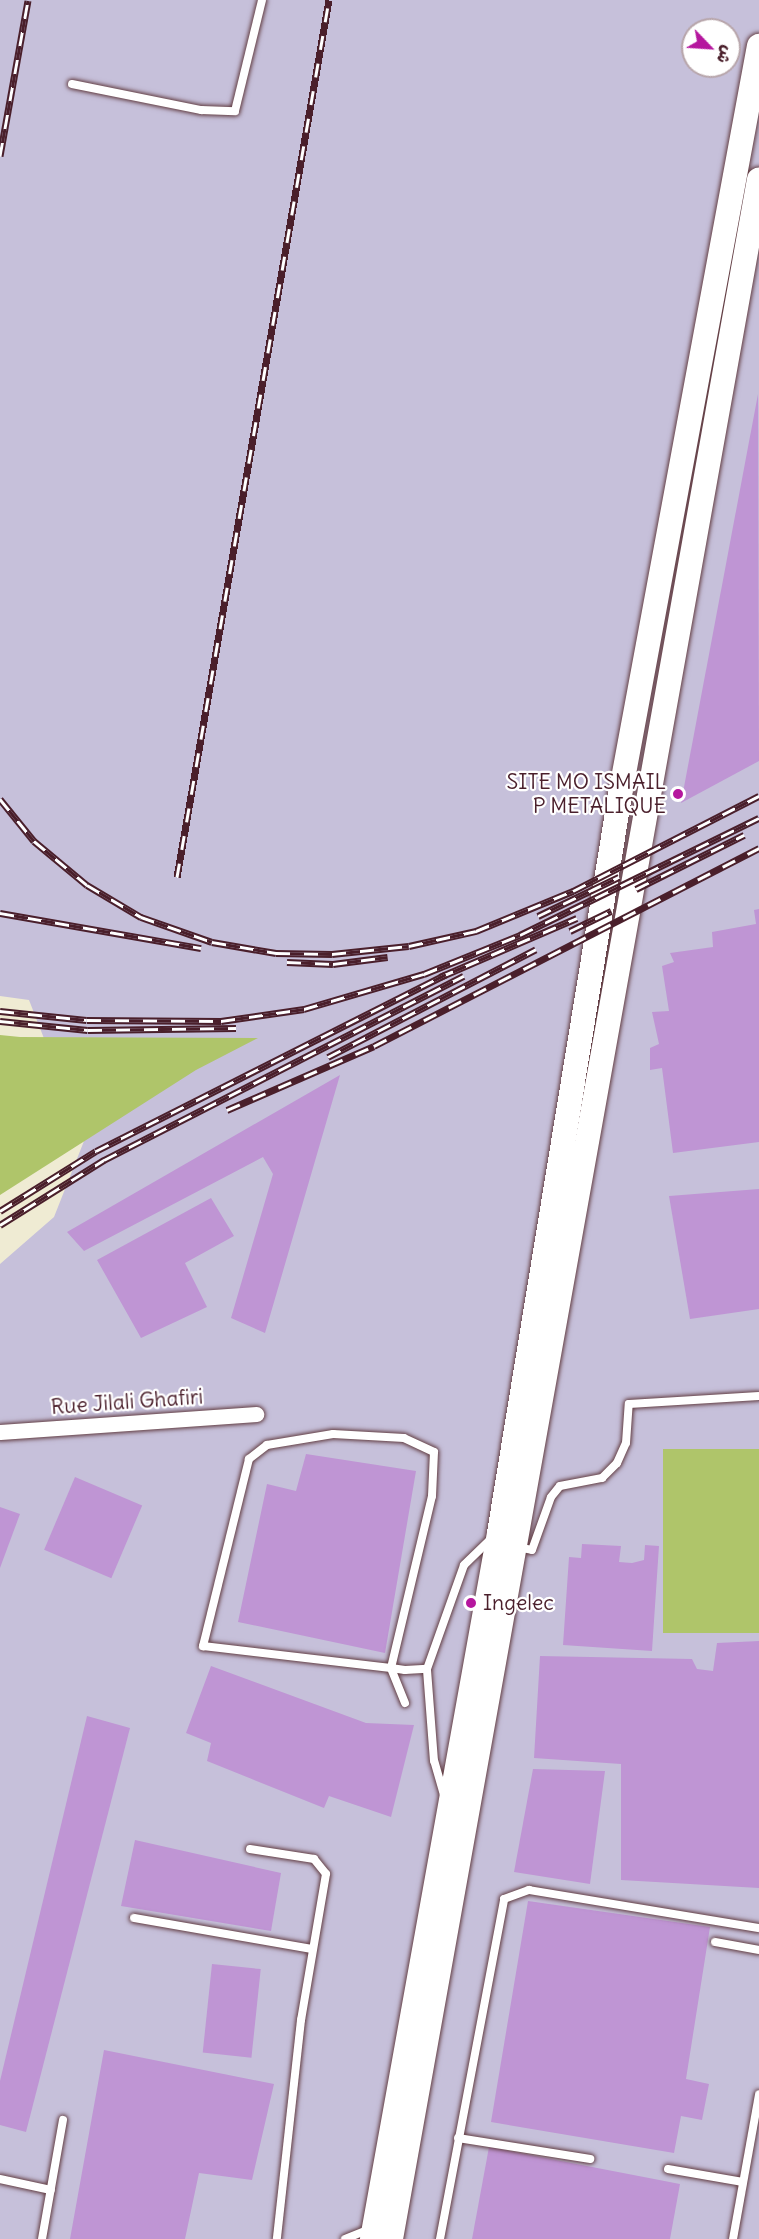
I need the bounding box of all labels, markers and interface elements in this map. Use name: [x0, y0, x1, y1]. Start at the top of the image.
north arrow: [681, 18, 741, 78]
text: ش: [713, 43, 738, 67]
place label: SITE MO ISMAIL P METALIQUE: [507, 769, 666, 819]
marker: SITE MO ISMAIL P METALIQUE: [671, 787, 685, 801]
street label: Rue Jilali Ghafiri: [50, 1384, 204, 1420]
place label: Ingelec: [483, 1590, 554, 1616]
marker: Ingelec: [464, 1596, 478, 1610]

